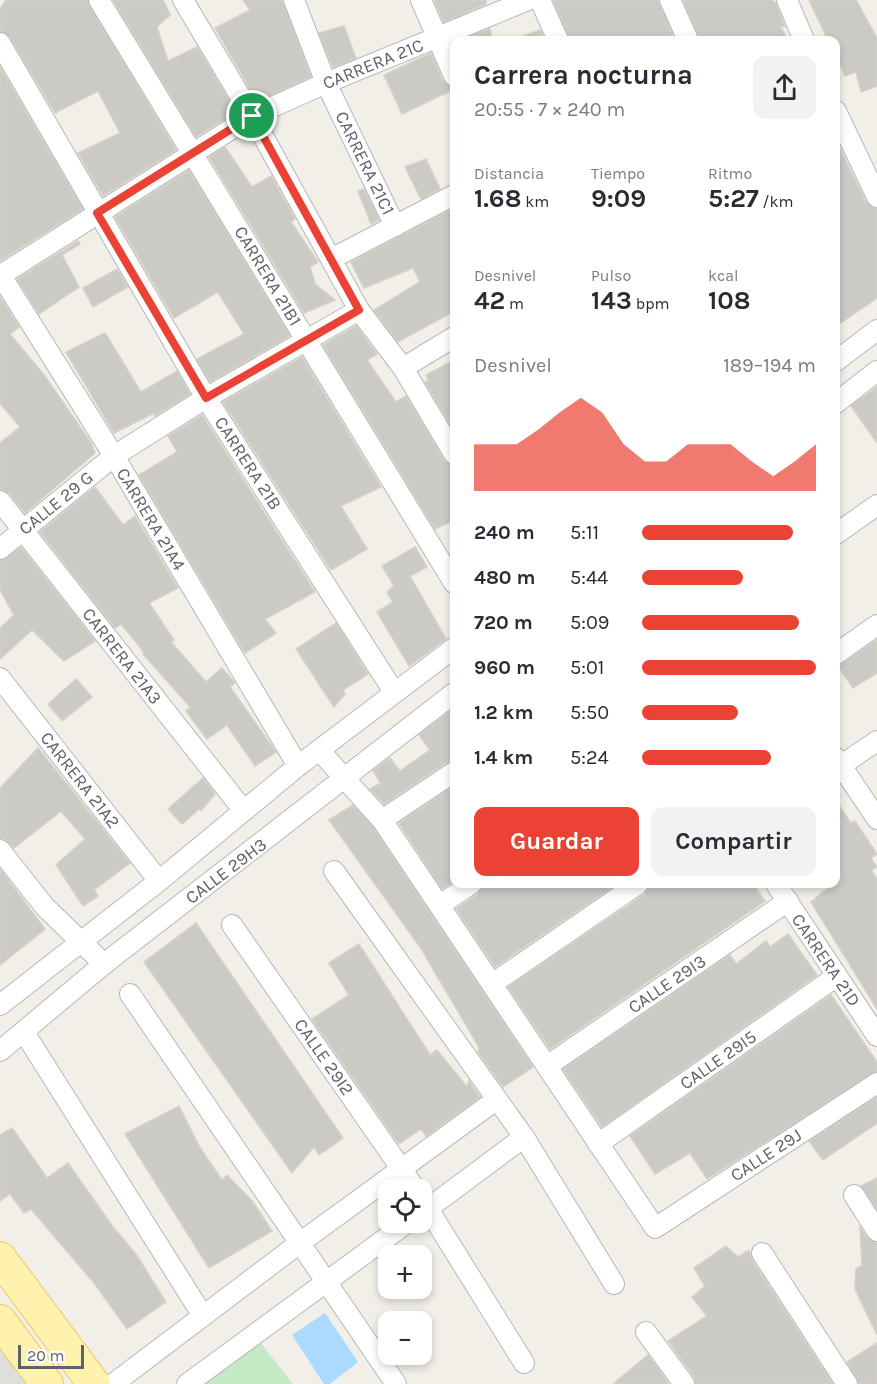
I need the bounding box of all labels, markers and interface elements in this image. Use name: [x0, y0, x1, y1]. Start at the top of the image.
street label: CARRERA 21C: [319, 34, 427, 94]
button: share: [753, 56, 816, 119]
text: Carrera nocturna: [474, 59, 693, 91]
pin: [226, 90, 277, 141]
text: 20:55 · 7 × 240 m: [474, 98, 625, 121]
icon: arrive: [235, 99, 268, 132]
street label: CARRERA 21C1: [330, 108, 400, 218]
text: Distancia: [474, 164, 544, 183]
text: Tiempo: [591, 164, 645, 183]
text: Ritmo: [708, 164, 752, 183]
text: 1.68: [474, 183, 521, 214]
text: 9:09: [591, 183, 646, 214]
text: 5:27: [708, 183, 759, 214]
text: km: [521, 192, 549, 211]
text: /km: [759, 192, 794, 211]
street label: CARRERA 21B1: [230, 222, 306, 330]
text: Desnivel: [474, 266, 536, 285]
text: Pulso: [591, 266, 631, 285]
text: kcal: [708, 266, 739, 285]
text: 42: [474, 285, 505, 316]
text: 143: [591, 285, 632, 316]
text: 108: [708, 285, 751, 316]
text: m: [505, 294, 524, 313]
text: bpm: [632, 294, 670, 313]
text: Desnivel: [474, 354, 552, 377]
text: 189–194 m: [723, 354, 816, 377]
street label: CARRERA 21B: [210, 412, 286, 514]
street label: CARRERA 21A4: [112, 464, 190, 574]
street label: CALLE 29 G: [14, 466, 98, 540]
text: 240 m: [474, 521, 535, 544]
text: 5:11: [570, 521, 599, 544]
text: 480 m: [474, 566, 536, 589]
text: 5:44: [570, 566, 608, 589]
street label: CARRERA 21A3: [77, 603, 167, 709]
text: 720 m: [474, 611, 533, 634]
text: 5:09: [570, 611, 609, 634]
text: 960 m: [474, 656, 535, 679]
text: 5:01: [570, 656, 604, 679]
text: 1.2 km: [474, 701, 533, 724]
text: 5:50: [570, 701, 609, 724]
street label: CARRERA 21A2: [36, 727, 124, 833]
text: 1.4 km: [474, 746, 533, 769]
text: 5:24: [570, 746, 609, 769]
button: Guardar: [474, 807, 639, 876]
button: Compartir: [651, 807, 816, 876]
street label: CALLE 29H3: [181, 833, 271, 909]
street label: CARRERA 21D: [787, 909, 865, 1011]
street label: CALLE 29I3: [624, 950, 710, 1018]
street label: CALLE 29I2: [289, 1014, 359, 1100]
street label: CALLE 29I5: [675, 1026, 761, 1094]
street label: CALLE 29J: [726, 1124, 806, 1186]
map controls: [378, 1179, 432, 1365]
button: locate: [378, 1179, 432, 1233]
button: +: [378, 1245, 432, 1299]
button: −: [378, 1311, 432, 1365]
scale bar: [18, 1342, 84, 1370]
text: 20 m: [27, 1346, 65, 1365]

